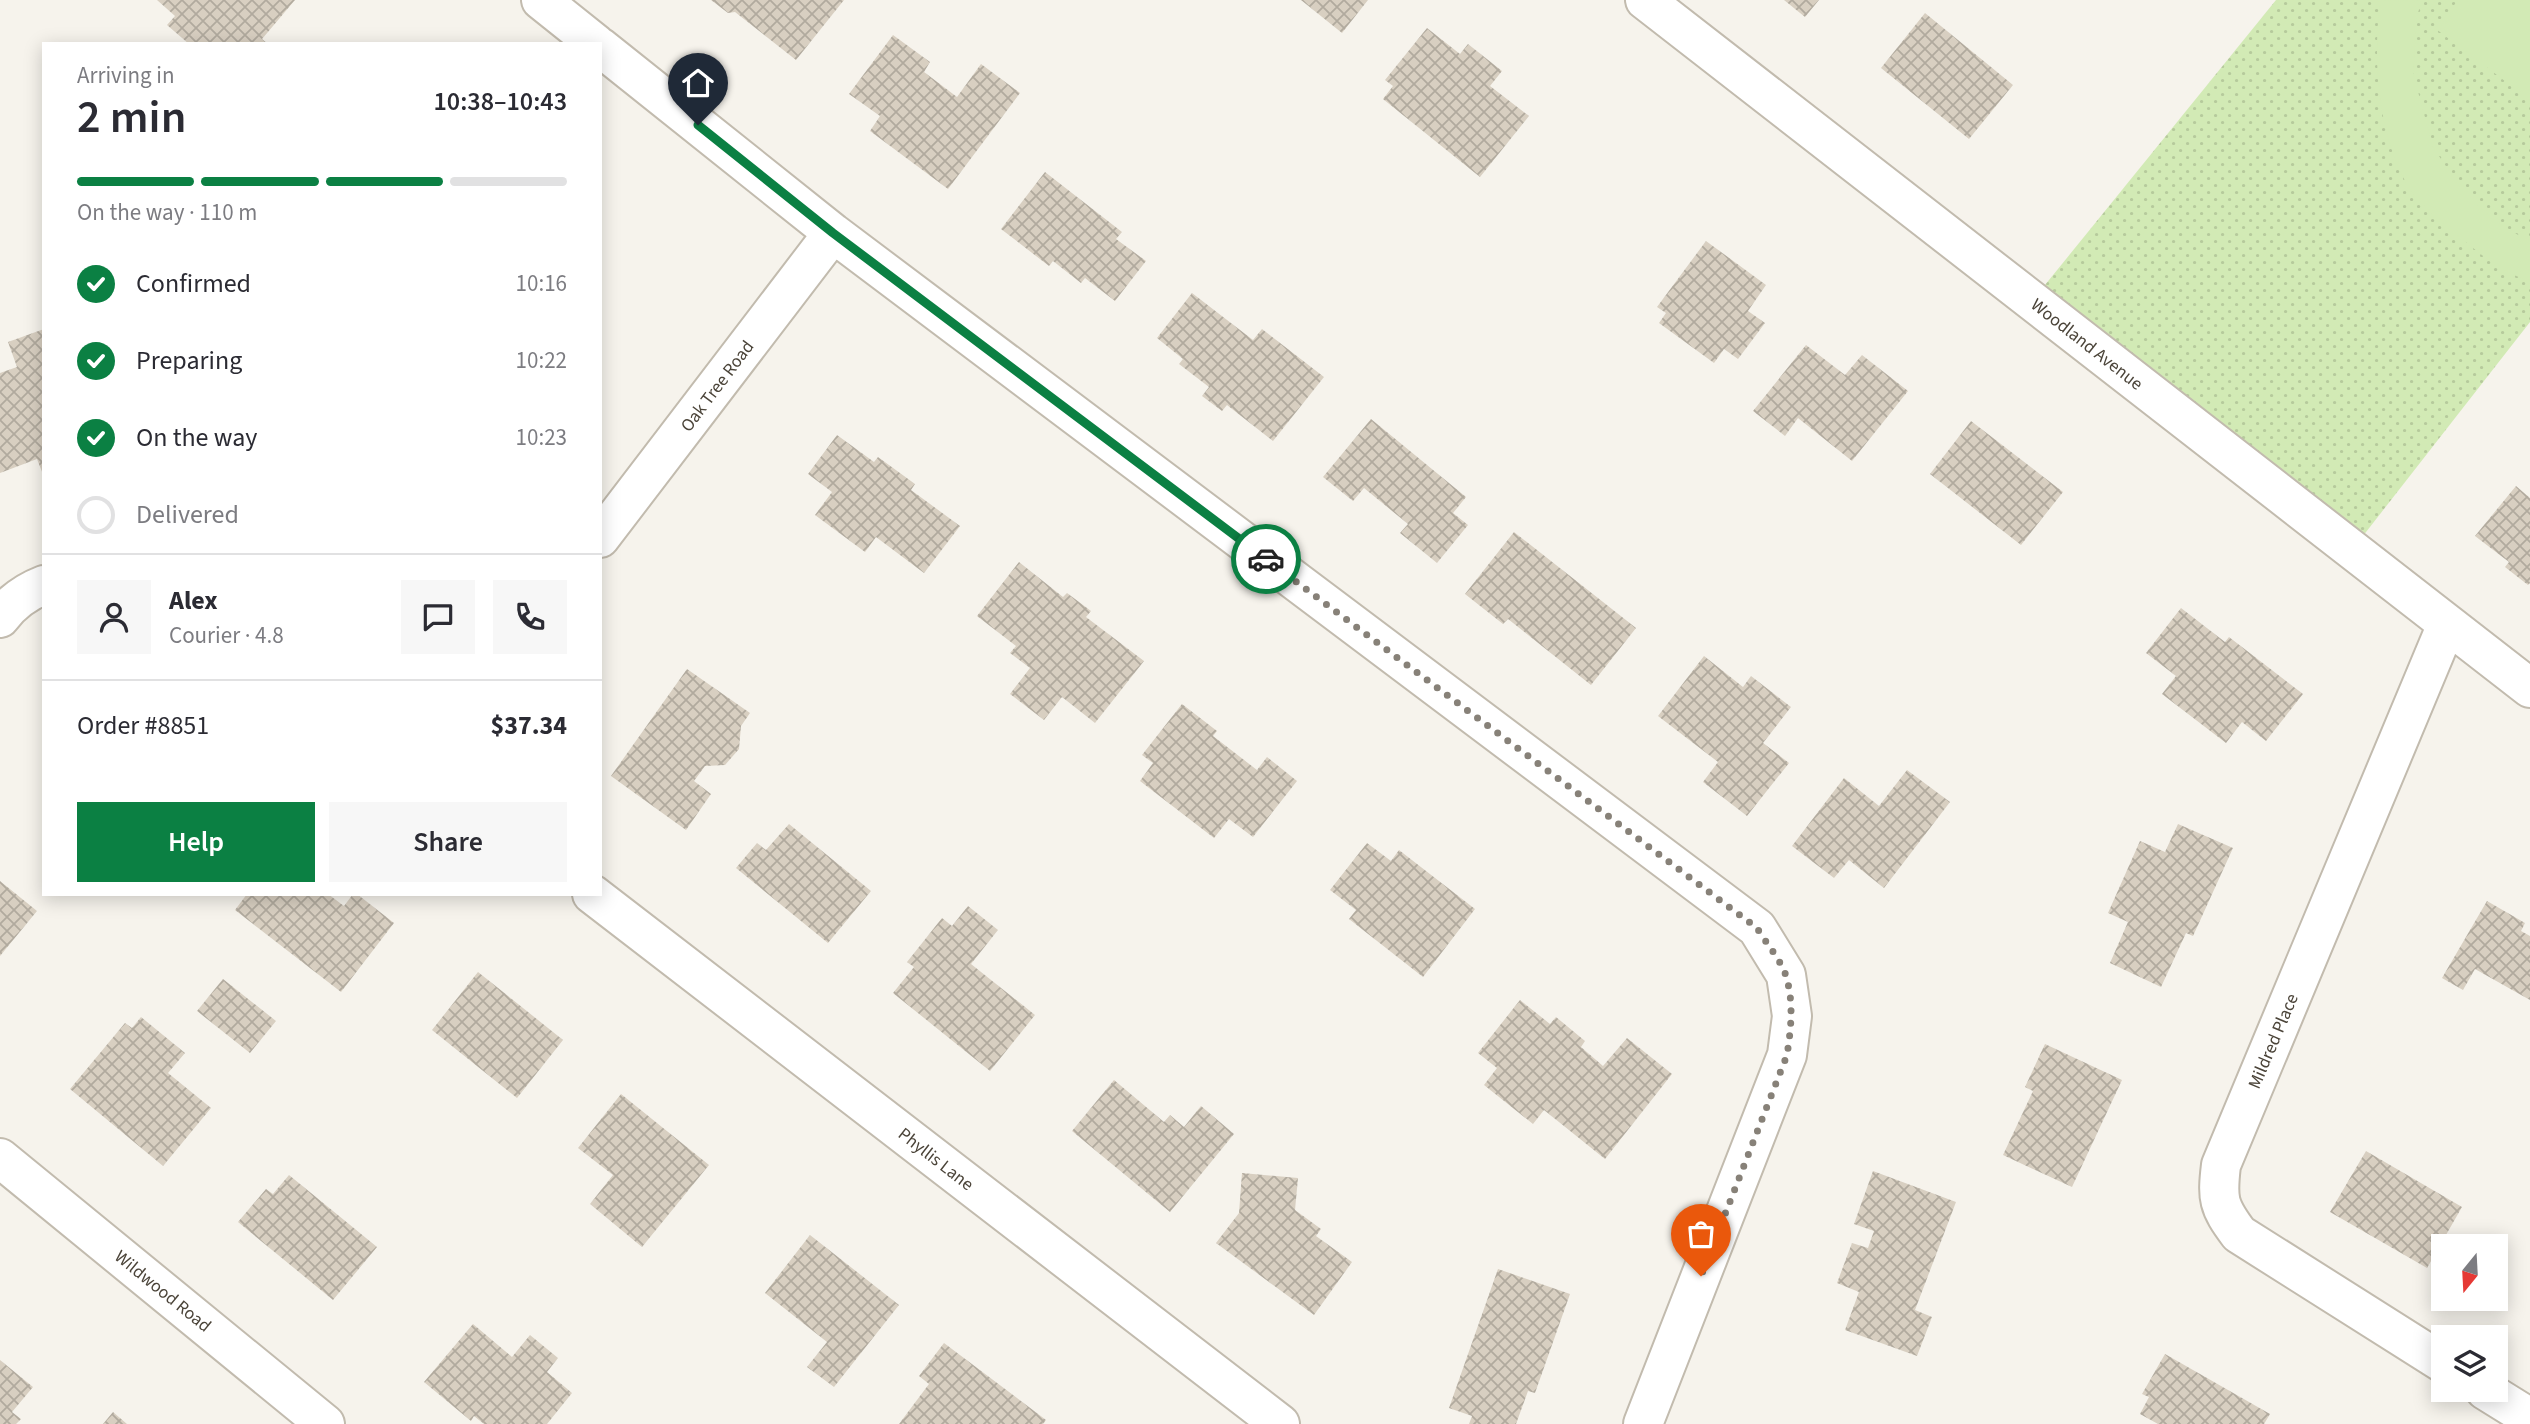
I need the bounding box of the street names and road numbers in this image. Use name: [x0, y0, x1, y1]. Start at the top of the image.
street label: Woodland Avenue: [2025, 293, 2148, 396]
street label: Oak Tree Road: [675, 335, 760, 437]
street label: Mildred Place: [2242, 990, 2305, 1093]
street label: Phyllis Lane: [893, 1122, 979, 1197]
street label: Wildwood Road: [109, 1245, 216, 1338]

